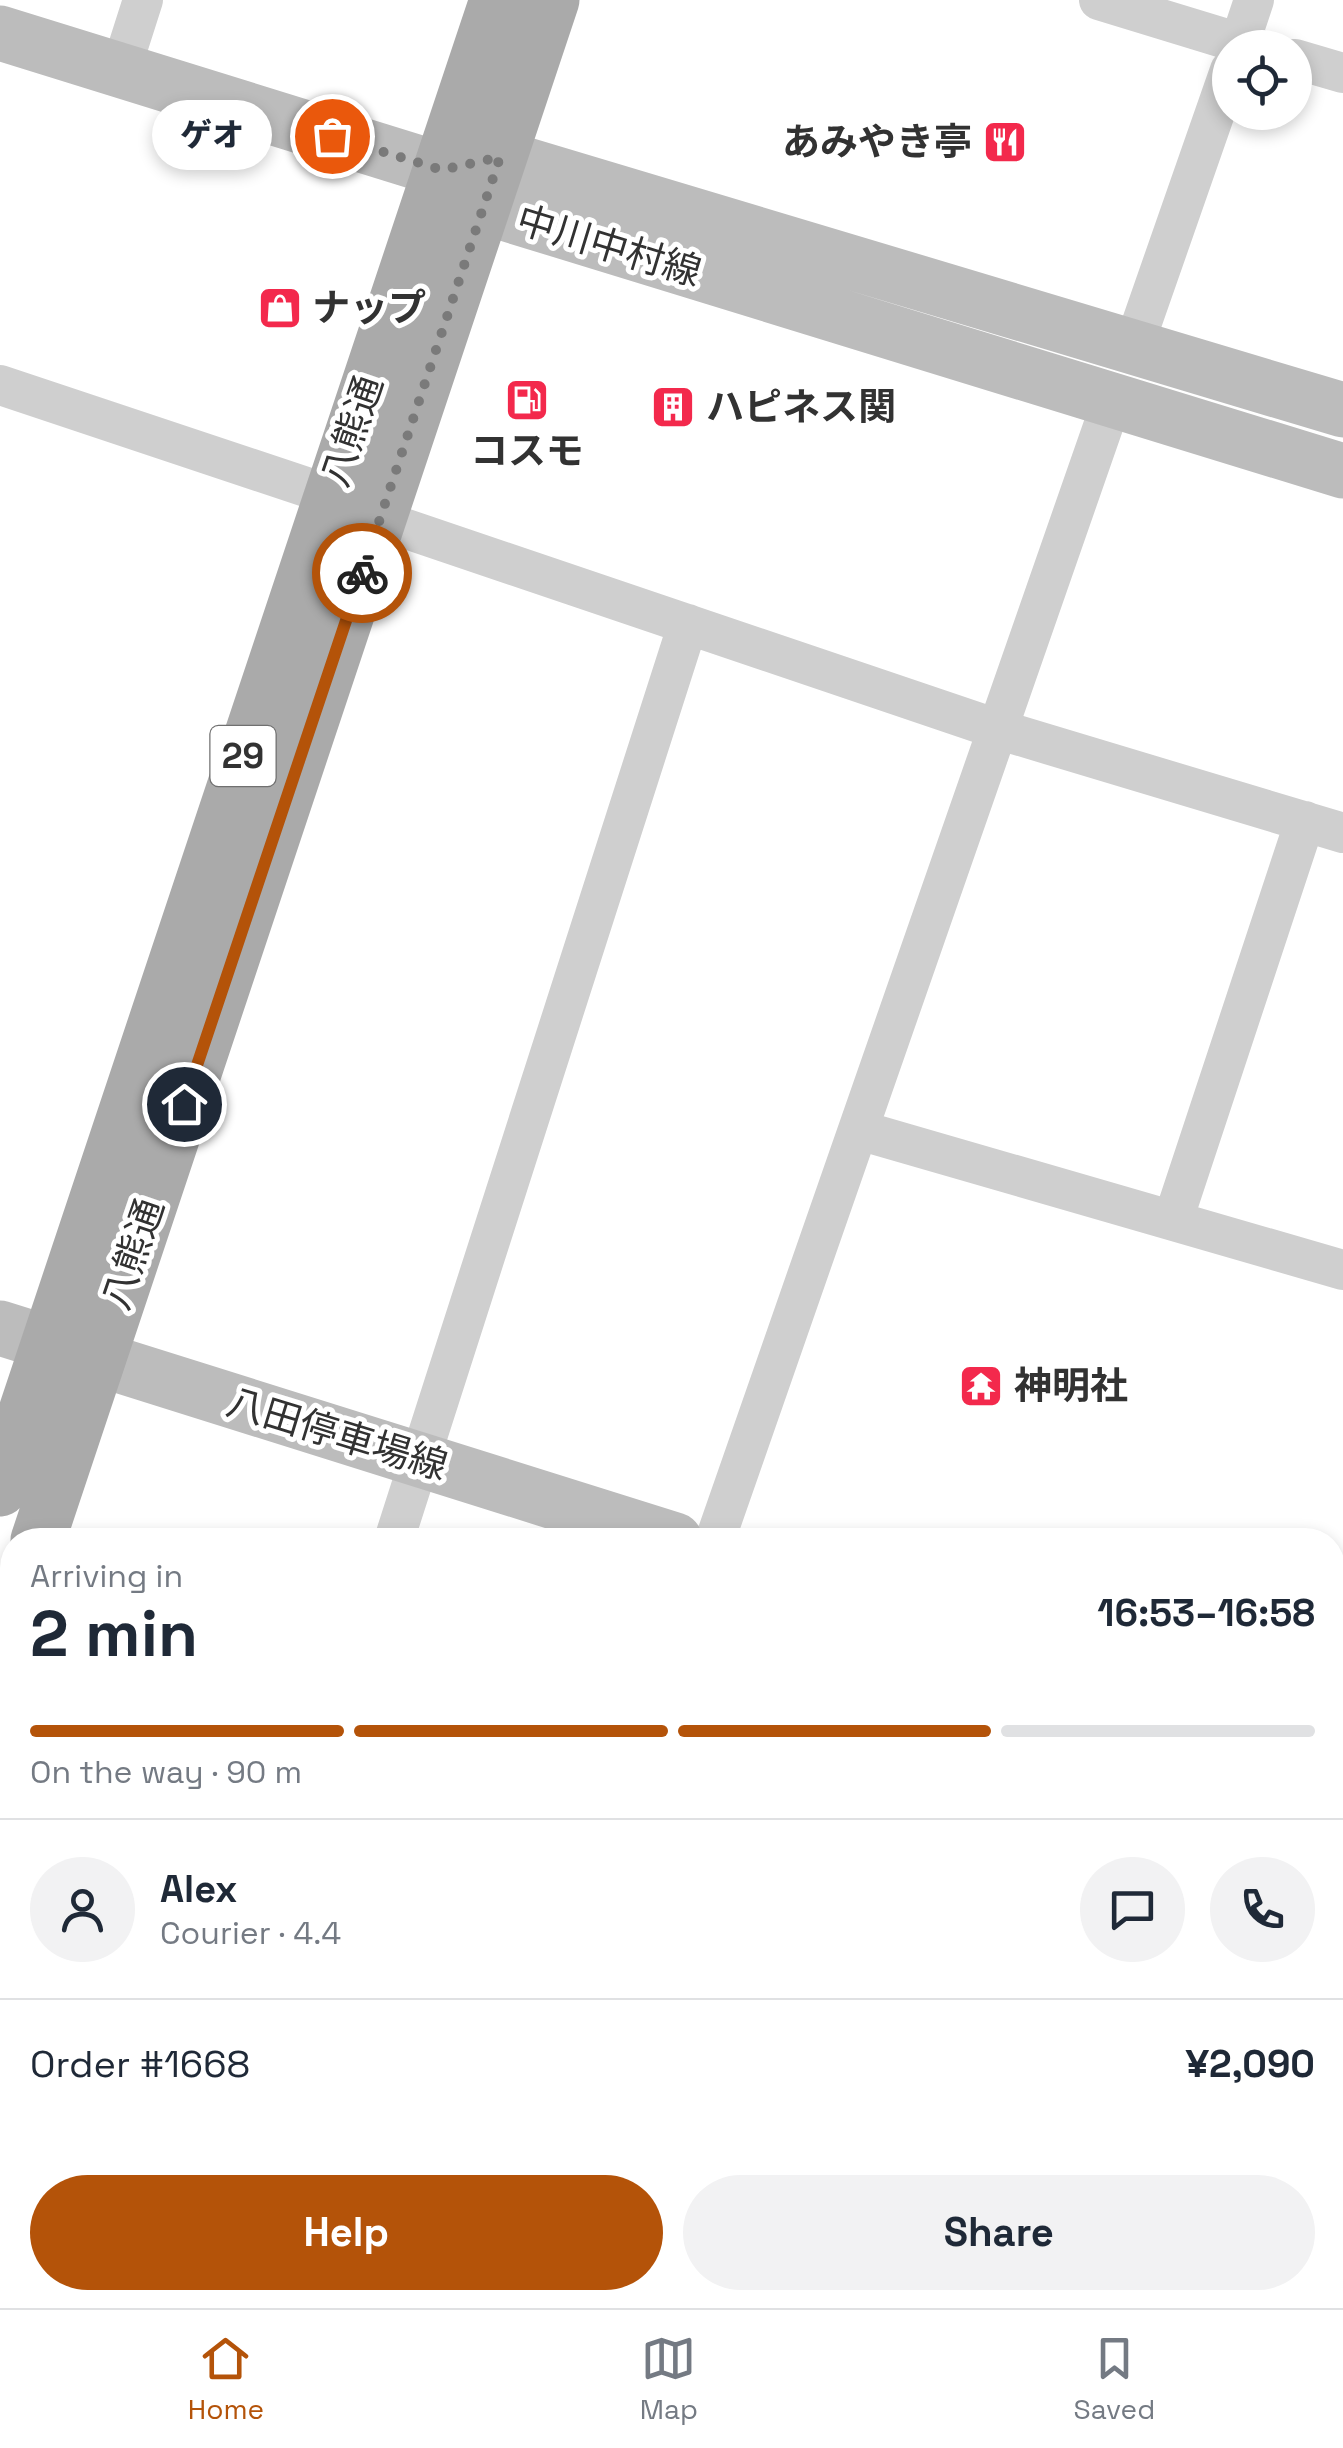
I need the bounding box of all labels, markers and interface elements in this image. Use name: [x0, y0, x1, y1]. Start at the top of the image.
map controls: [1212, 30, 1312, 130]
button: locate: [1212, 30, 1312, 130]
pin: [290, 94, 375, 179]
callout: ゲオ: [152, 101, 272, 171]
icon: bag: [305, 109, 360, 164]
text: ゲオ: [180, 115, 244, 155]
place label: あみやき亭: [782, 118, 972, 166]
restaurant icon: あみやき亭: [982, 119, 1028, 165]
street label: 中川中村線: [511, 195, 707, 297]
place label: ナップ: [312, 284, 426, 332]
shop icon: ナップ: [257, 285, 303, 331]
street label: 八熊通: [311, 369, 393, 493]
fuel station icon: コスモ: [504, 377, 550, 423]
place label: ハピネス関: [706, 383, 896, 431]
building icon: ハピネス関: [650, 384, 696, 430]
place label: コスモ: [470, 427, 584, 475]
courier: [312, 523, 412, 623]
icon: bike: [335, 546, 390, 601]
road number: 29: [210, 726, 276, 786]
pin: [142, 1062, 227, 1147]
icon: home: [157, 1077, 212, 1132]
street label: 八熊通: [92, 1192, 174, 1316]
place label: 神明社: [1014, 1362, 1128, 1410]
temple icon: 神明社: [958, 1363, 1004, 1409]
street label: 八田停車場線: [221, 1378, 453, 1490]
text: Arriving in: [30, 1556, 183, 1596]
text: 16:53–16:58: [1097, 1589, 1315, 1637]
text: 2 min: [30, 1592, 198, 1675]
text: On the way · 90 m: [30, 1752, 302, 1792]
button: person: [30, 1857, 135, 1962]
button: chat: [1080, 1857, 1185, 1962]
button: phone: [1210, 1857, 1315, 1962]
text: Alex: [160, 1865, 237, 1913]
text: Courier · 4.4: [160, 1913, 341, 1953]
text: Order #1668: [30, 2040, 250, 2088]
text: ¥2,090: [1185, 2040, 1315, 2088]
button: Help: [30, 2175, 663, 2290]
button: Share: [683, 2175, 1315, 2290]
tab: Home: [188, 2331, 264, 2427]
tab: Map: [640, 2331, 698, 2427]
tab: Saved: [1074, 2331, 1155, 2427]

